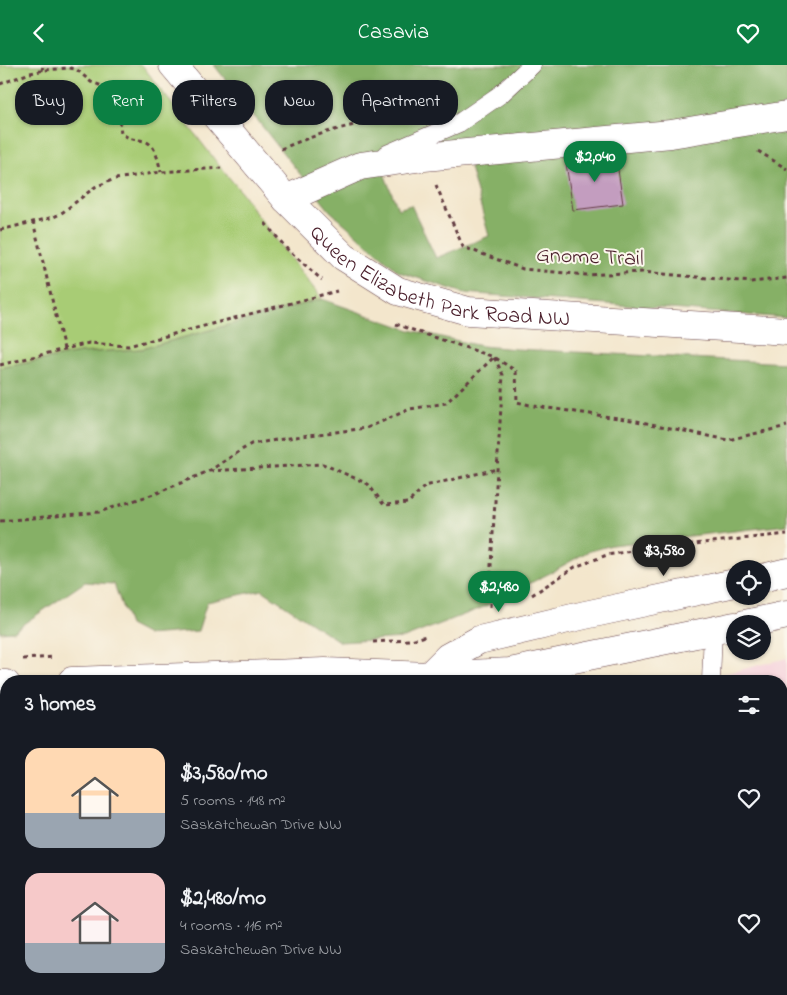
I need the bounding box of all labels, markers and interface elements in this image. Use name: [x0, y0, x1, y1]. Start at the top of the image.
text: Casavia: [358, 17, 429, 49]
icon: back: [25, 19, 53, 47]
icon: heart: [734, 19, 762, 47]
chip: Buy: [15, 80, 83, 125]
chip: Rent: [93, 80, 162, 125]
chip: Filters: [172, 80, 255, 125]
chip: New: [265, 80, 333, 125]
chip: Apartment: [343, 80, 458, 125]
pin: $2,040: [554, 141, 636, 183]
text: $2,040: [575, 145, 615, 169]
street label: Queen Elizabeth Park Road NW: [301, 218, 571, 336]
street label: Gnome Trail: [536, 240, 644, 276]
pin: $3,580: [623, 535, 705, 577]
text: $3,580: [643, 539, 685, 563]
map controls: [726, 560, 771, 660]
button: locate: [726, 560, 771, 605]
pin: $2,480: [458, 571, 540, 613]
text: $2,480: [479, 575, 519, 599]
button: layers: [726, 615, 771, 660]
text: 3 homes: [25, 690, 96, 720]
icon: filters: [735, 691, 763, 719]
text: $3,580/mo: [180, 759, 268, 789]
icon: home: [65, 768, 125, 828]
icon: heart: [735, 784, 763, 812]
text: 5 rooms · 148 m²: [180, 789, 286, 813]
text: Saskatchewan Drive NW: [180, 813, 342, 837]
text: $2,480/mo: [180, 884, 266, 914]
icon: home: [65, 893, 125, 953]
icon: heart: [735, 909, 763, 937]
text: 4 rooms · 116 m²: [180, 914, 283, 938]
text: Saskatchewan Drive NW: [180, 938, 342, 962]

